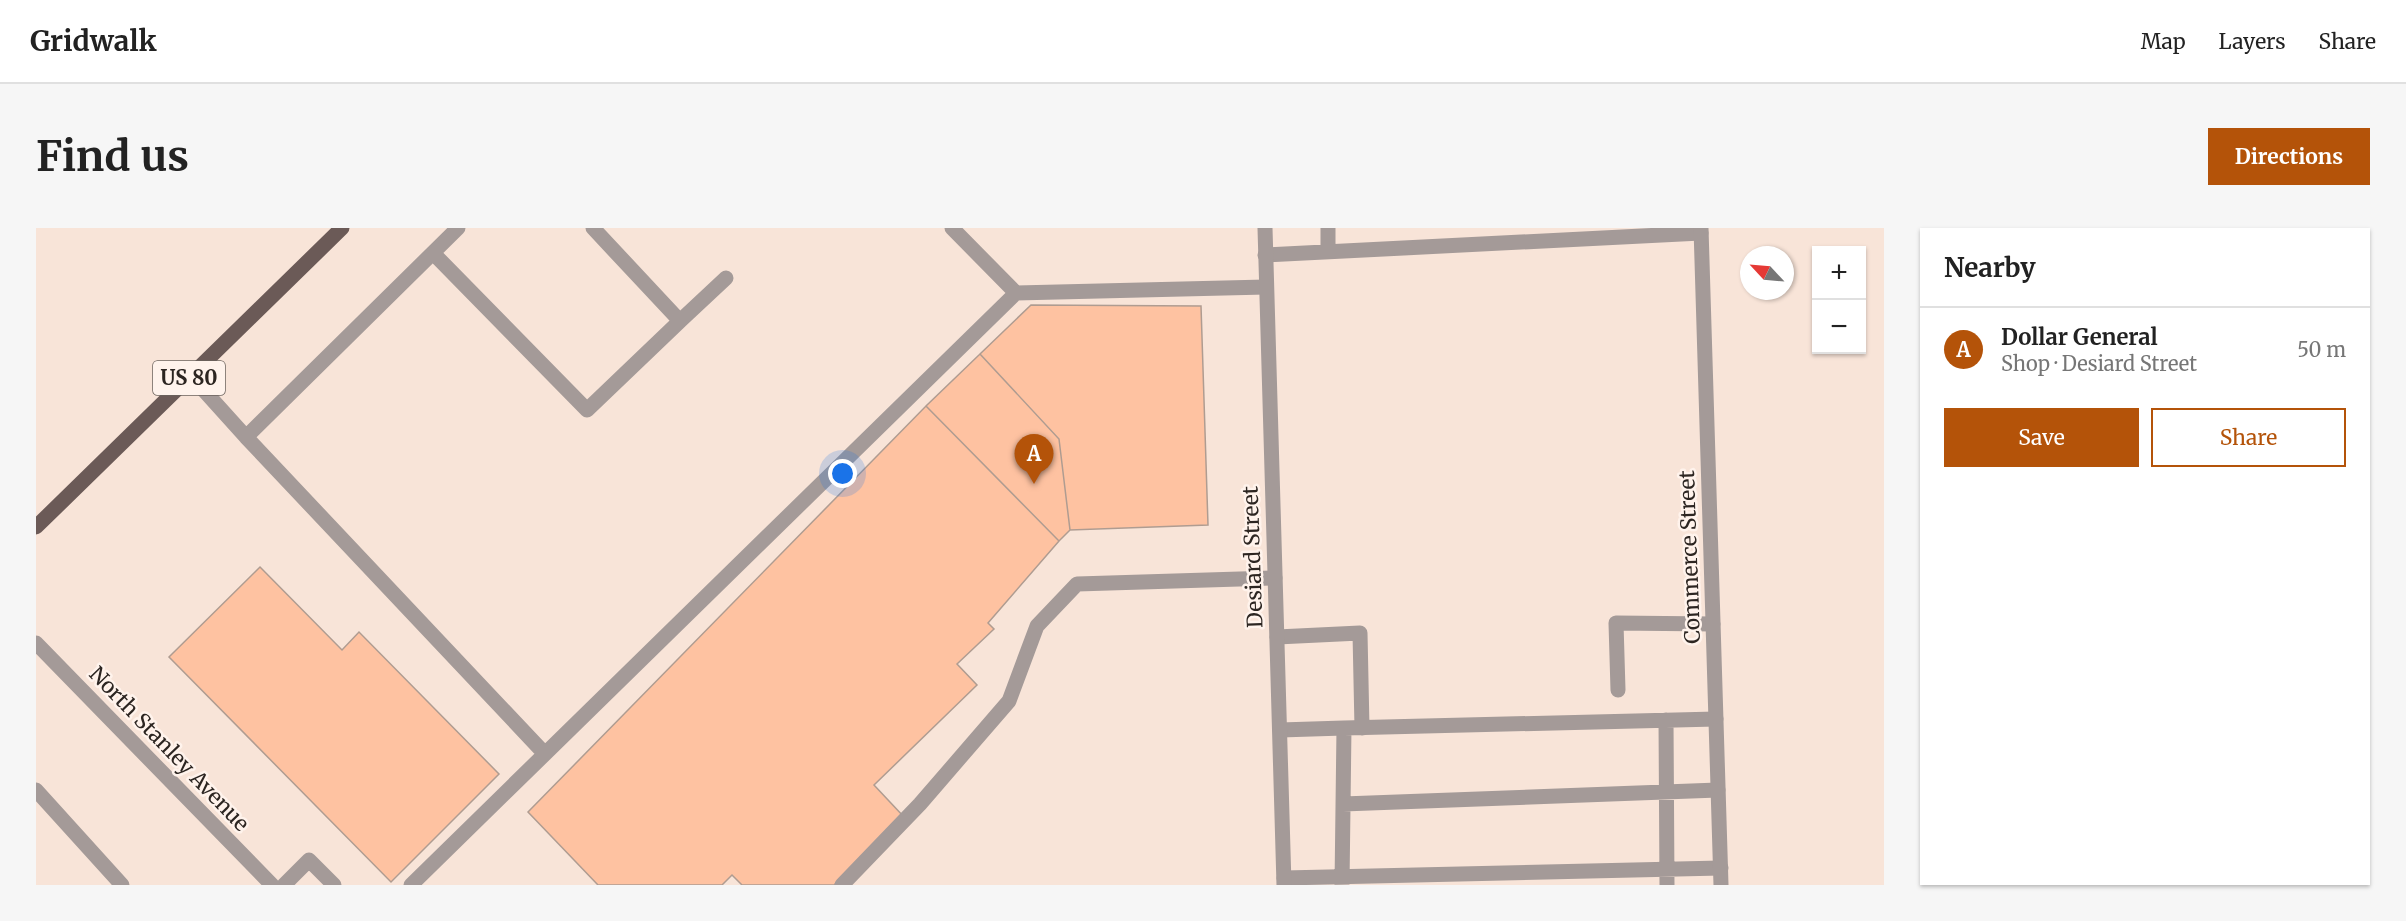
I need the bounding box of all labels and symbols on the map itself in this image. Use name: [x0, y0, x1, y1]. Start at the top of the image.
north arrow: [1740, 246, 1794, 300]
road number: US 80: [153, 361, 225, 395]
pin: A: [1014, 434, 1054, 484]
your location: [828, 459, 857, 488]
street label: Commerce Street: [1673, 470, 1706, 644]
street label: Desiard Street: [1237, 486, 1268, 628]
street label: North Stanley Avenue: [84, 661, 255, 837]

